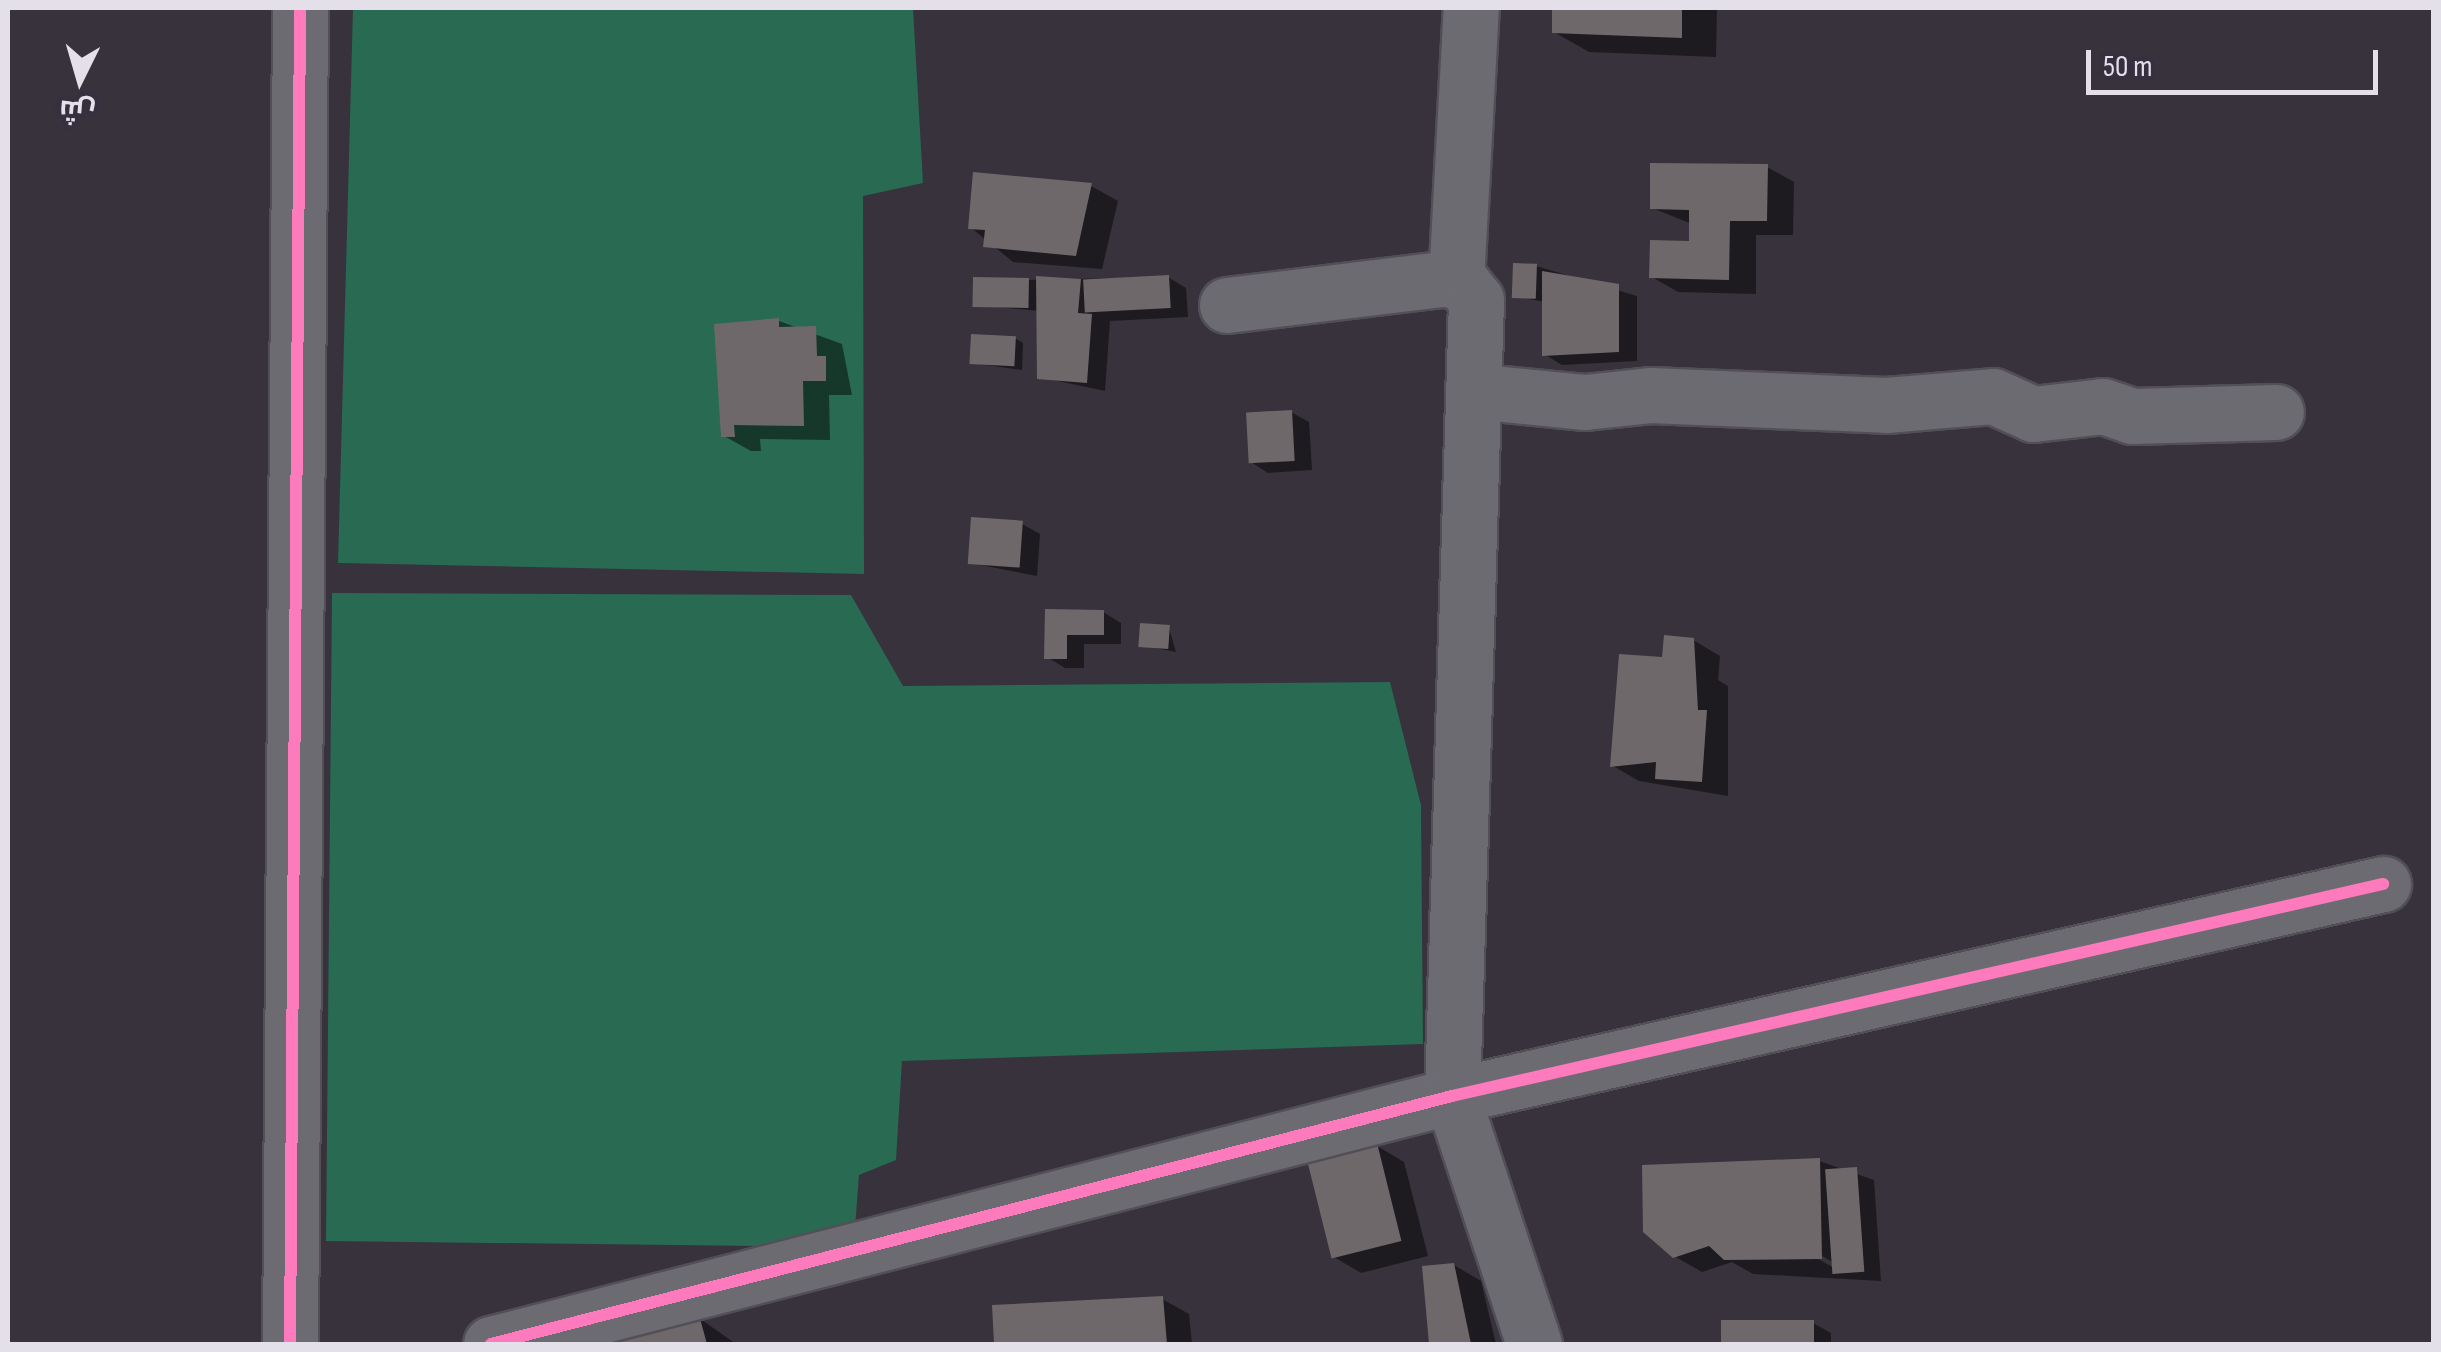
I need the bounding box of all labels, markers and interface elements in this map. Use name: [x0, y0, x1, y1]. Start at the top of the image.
north arrow: [30, 30, 130, 130]
scale bar: [2091, 30, 2384, 92]
text: 50 m: [2103, 49, 2152, 85]
text: ش: [58, 92, 97, 128]

